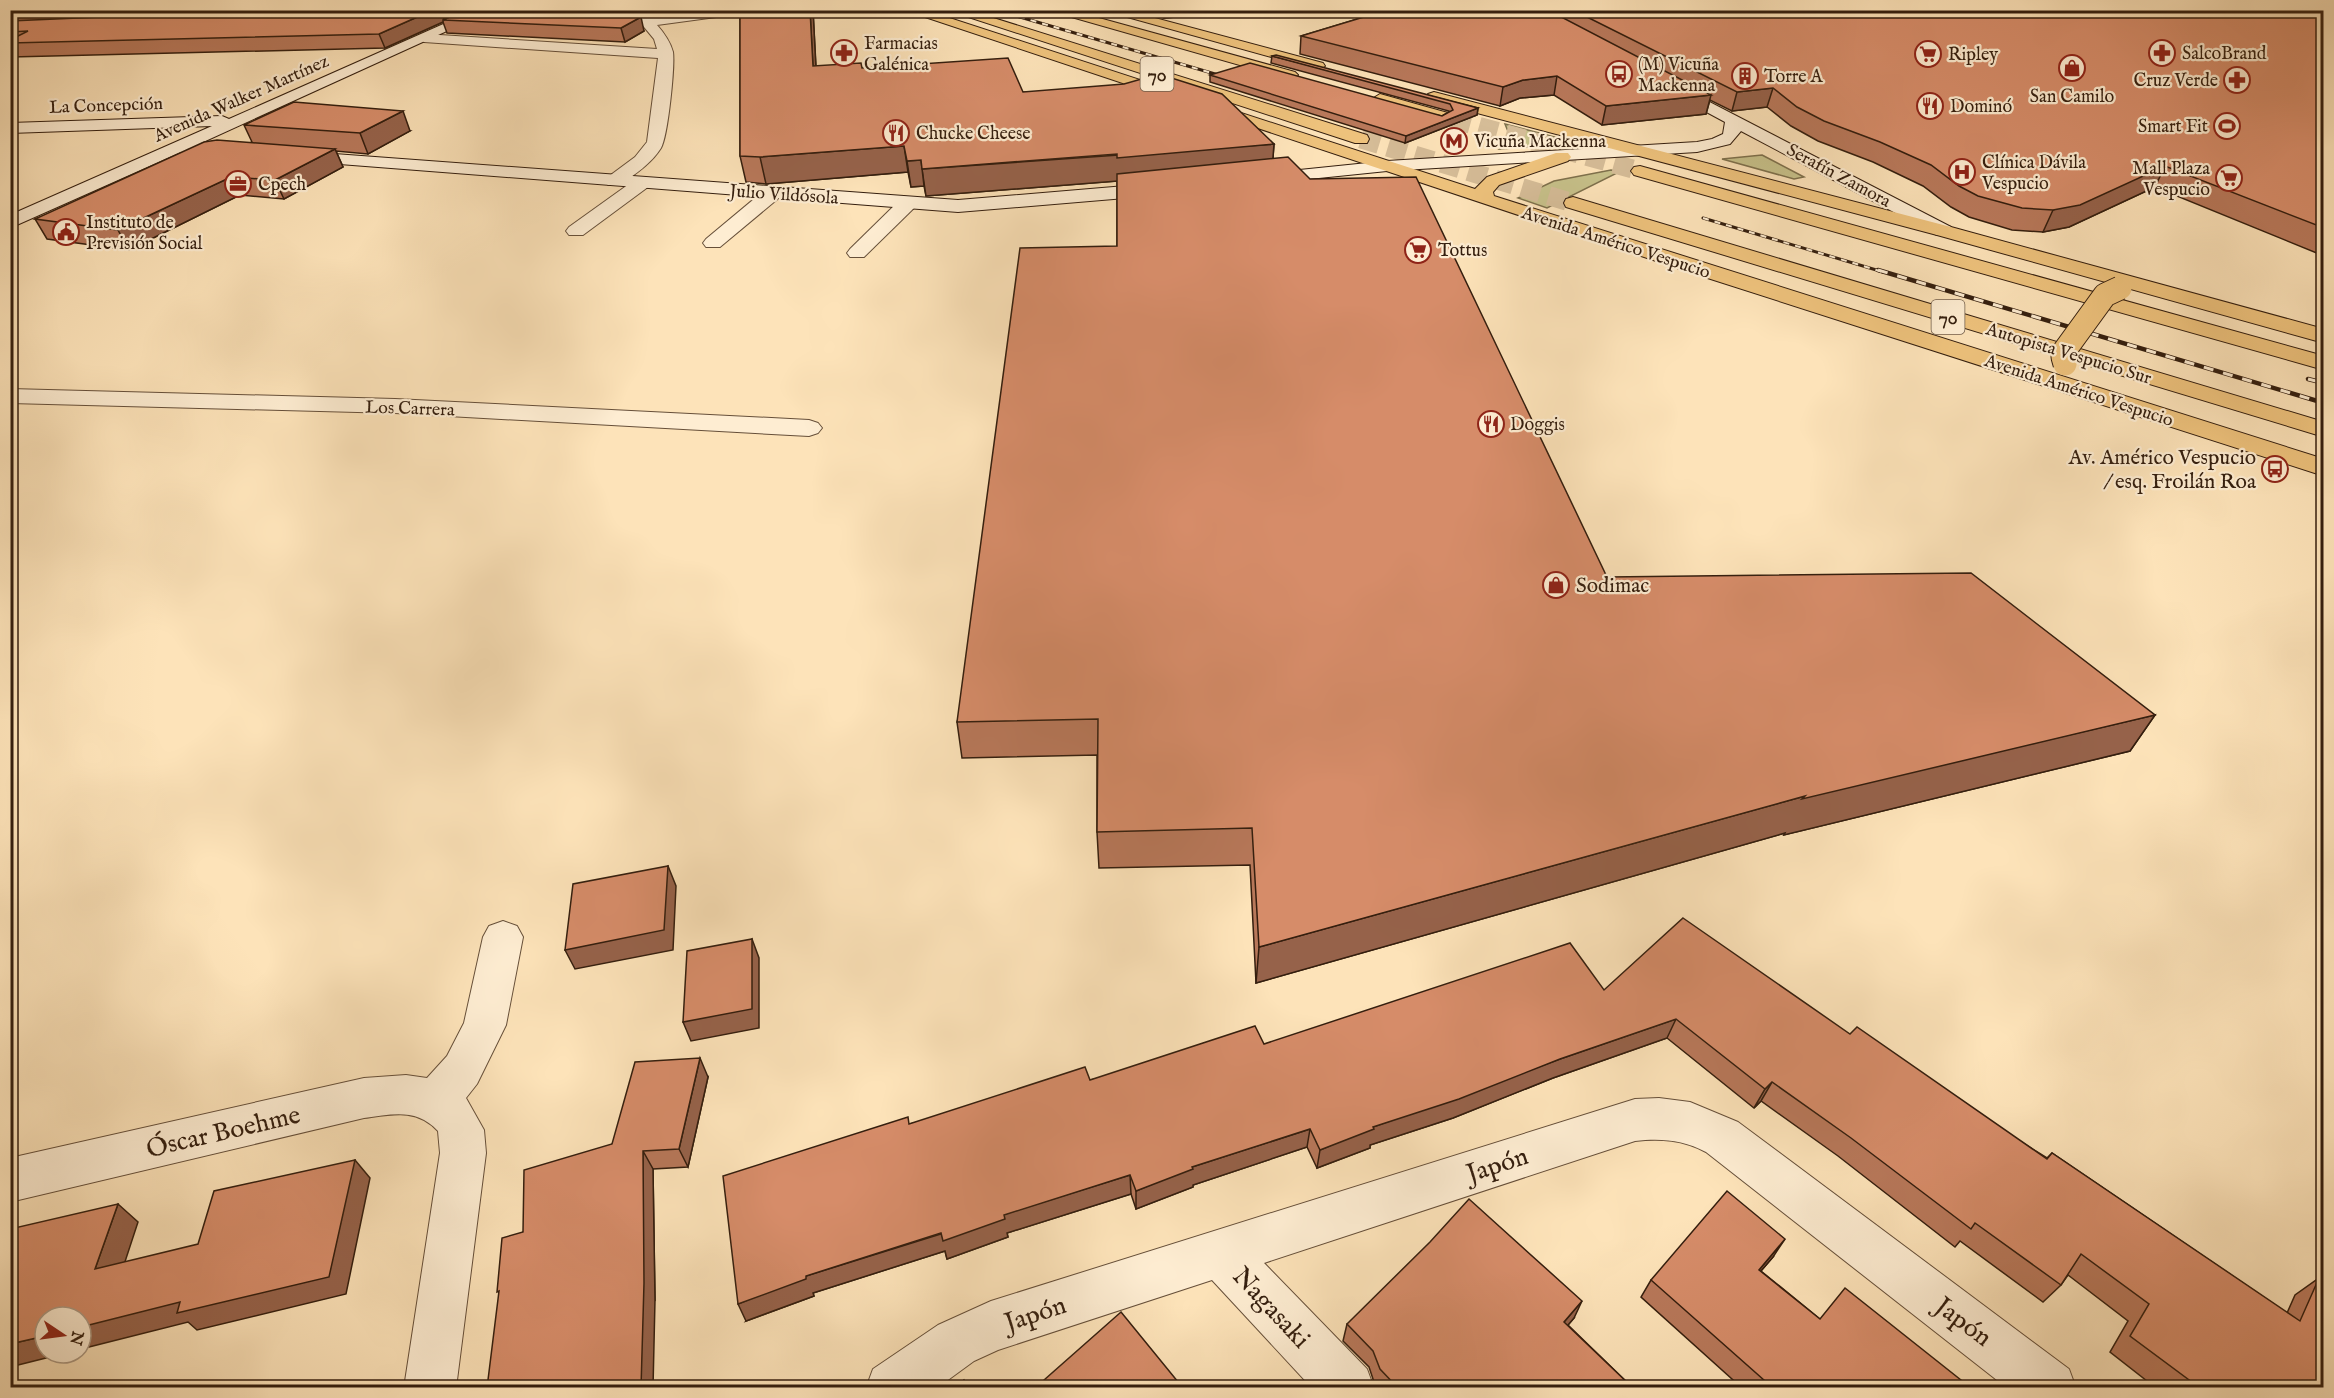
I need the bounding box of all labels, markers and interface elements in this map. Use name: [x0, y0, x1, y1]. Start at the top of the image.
place label: Farmacias Galénica: [864, 33, 938, 77]
pharmacy icon: Farmacias Galénica: [829, 38, 859, 68]
pharmacy icon: SalcoBrand: [2147, 38, 2177, 68]
supermarket icon: Ripley: [1913, 39, 1943, 69]
place label: SalcoBrand: [2182, 43, 2267, 66]
place label: Ripley: [1948, 44, 1998, 67]
street label: Avenida Walker Martínez: [150, 50, 333, 149]
shop icon: San Camilo: [2057, 53, 2087, 83]
place label: (M) Vicuña Mackenna: [1638, 54, 1719, 98]
road number: 70: [1140, 57, 1174, 91]
bus stop icon: (M) Vicuña Mackenna: [1604, 59, 1634, 89]
building icon: Torre A: [1730, 61, 1760, 91]
pharmacy icon: Cruz Verde: [2222, 65, 2252, 95]
place label: Torre A: [1764, 66, 1824, 89]
place label: Cruz Verde: [2133, 70, 2218, 93]
place label: San Camilo: [2030, 86, 2115, 109]
restaurant icon: Dominó: [1915, 91, 1945, 121]
street label: La Concepción: [49, 93, 164, 120]
place label: Dominó: [1950, 96, 2012, 119]
sports icon: Smart Fit: [2212, 111, 2242, 141]
place label: Smart Fit: [2138, 116, 2208, 139]
restaurant icon: Chucke Cheese: [881, 118, 911, 148]
place label: Chucke Cheese: [916, 123, 1031, 146]
metro station icon: Vicuña Mackenna: [1439, 126, 1469, 156]
place label: Vicuña Mackenna: [1473, 131, 1606, 154]
street label: Serafín Zamora: [1782, 139, 1895, 214]
place label: Clínica Dávila Vespucio: [1981, 152, 2086, 196]
hospital icon: Clínica Dávila Vespucio: [1947, 157, 1977, 187]
place label: Mall Plaza Vespucio: [2132, 158, 2210, 202]
supermarket icon: Mall Plaza Vespucio: [2214, 163, 2244, 193]
office icon: Cpech: [223, 169, 253, 199]
place label: Cpech: [258, 174, 307, 197]
street label: Julio Vildósola: [727, 180, 839, 211]
street label: Avenida Américo Vespucio: [1517, 202, 1713, 285]
place label: Instituto de Previsión Social: [86, 212, 203, 256]
public building icon: Instituto de Previsión Social: [51, 217, 81, 247]
supermarket icon: Tottus: [1403, 235, 1433, 265]
place label: Tottus: [1438, 240, 1487, 263]
road number: 70: [1932, 300, 1964, 334]
street label: Autopista Vespucio Sur: [1982, 318, 2154, 391]
street label: Avenida Américo Vespucio: [1980, 350, 2176, 433]
street label: Los Carrera: [365, 396, 455, 423]
restaurant icon: Doggis: [1476, 409, 1506, 439]
place label: Doggis: [1510, 414, 1565, 437]
place label: Av. Américo Vespucio / esq. Froilán Roa: [2068, 445, 2257, 496]
bus stop icon: Av. Américo Vespucio / esq. Froilán Roa: [2260, 454, 2290, 484]
shop icon: Sodimac: [1541, 570, 1571, 600]
place label: Sodimac: [1576, 573, 1649, 600]
street label: Óscar Boehme: [143, 1099, 304, 1166]
street label: Japón: [1460, 1140, 1533, 1192]
street label: Nagasaki: [1225, 1260, 1317, 1356]
street label: Japón: [1926, 1288, 1998, 1354]
street label: Japón: [998, 1289, 1071, 1341]
north arrow: [33, 1305, 93, 1365]
text: N: [64, 1328, 87, 1347]

